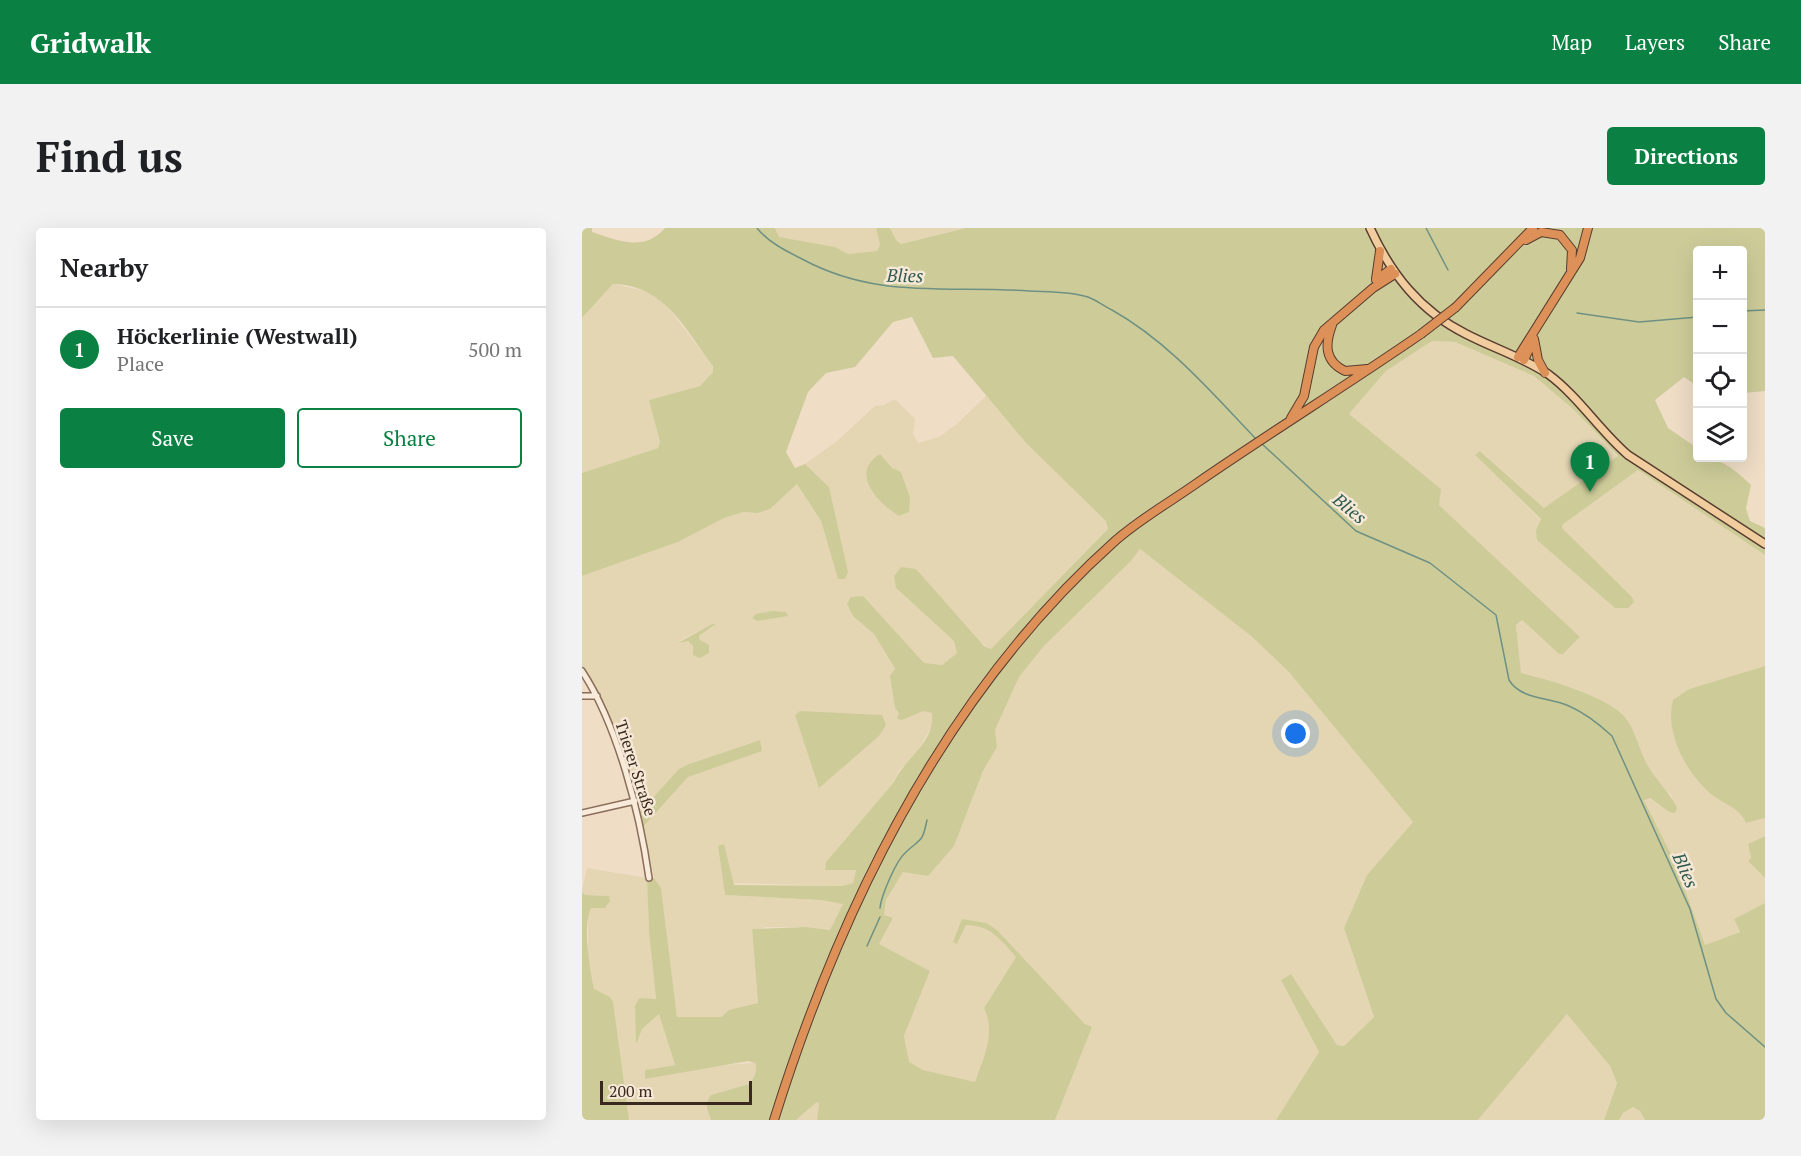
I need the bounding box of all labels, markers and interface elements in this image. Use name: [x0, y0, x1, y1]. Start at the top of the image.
text: Gridwalk: [30, 24, 151, 61]
text: Map: [1551, 28, 1592, 56]
text: Layers: [1625, 28, 1685, 56]
text: Share: [1718, 28, 1771, 56]
button: Directions: [1607, 127, 1765, 185]
text: Find us: [36, 128, 183, 184]
map controls: [1693, 246, 1747, 462]
button: +: [1693, 246, 1747, 300]
text: Nearby: [60, 250, 148, 284]
water label: Blies: [886, 263, 923, 287]
button: −: [1693, 300, 1747, 354]
text: Höckerlinie (Westwall): [117, 321, 357, 350]
text: 1: [74, 336, 85, 363]
text: 500 m: [468, 336, 522, 363]
text: Place: [117, 350, 164, 377]
button: locate: [1693, 354, 1747, 408]
button: Save: [60, 408, 285, 468]
button: Share: [297, 408, 522, 468]
button: layers: [1693, 408, 1747, 462]
pin: 1: [1570, 442, 1610, 492]
water label: Blies: [1327, 487, 1372, 529]
street label: Trierer Straße: [610, 717, 662, 819]
your location: [1281, 719, 1310, 748]
water label: Blies: [1667, 848, 1704, 892]
scale bar: [600, 1078, 752, 1106]
text: 200 m: [609, 1080, 652, 1102]

